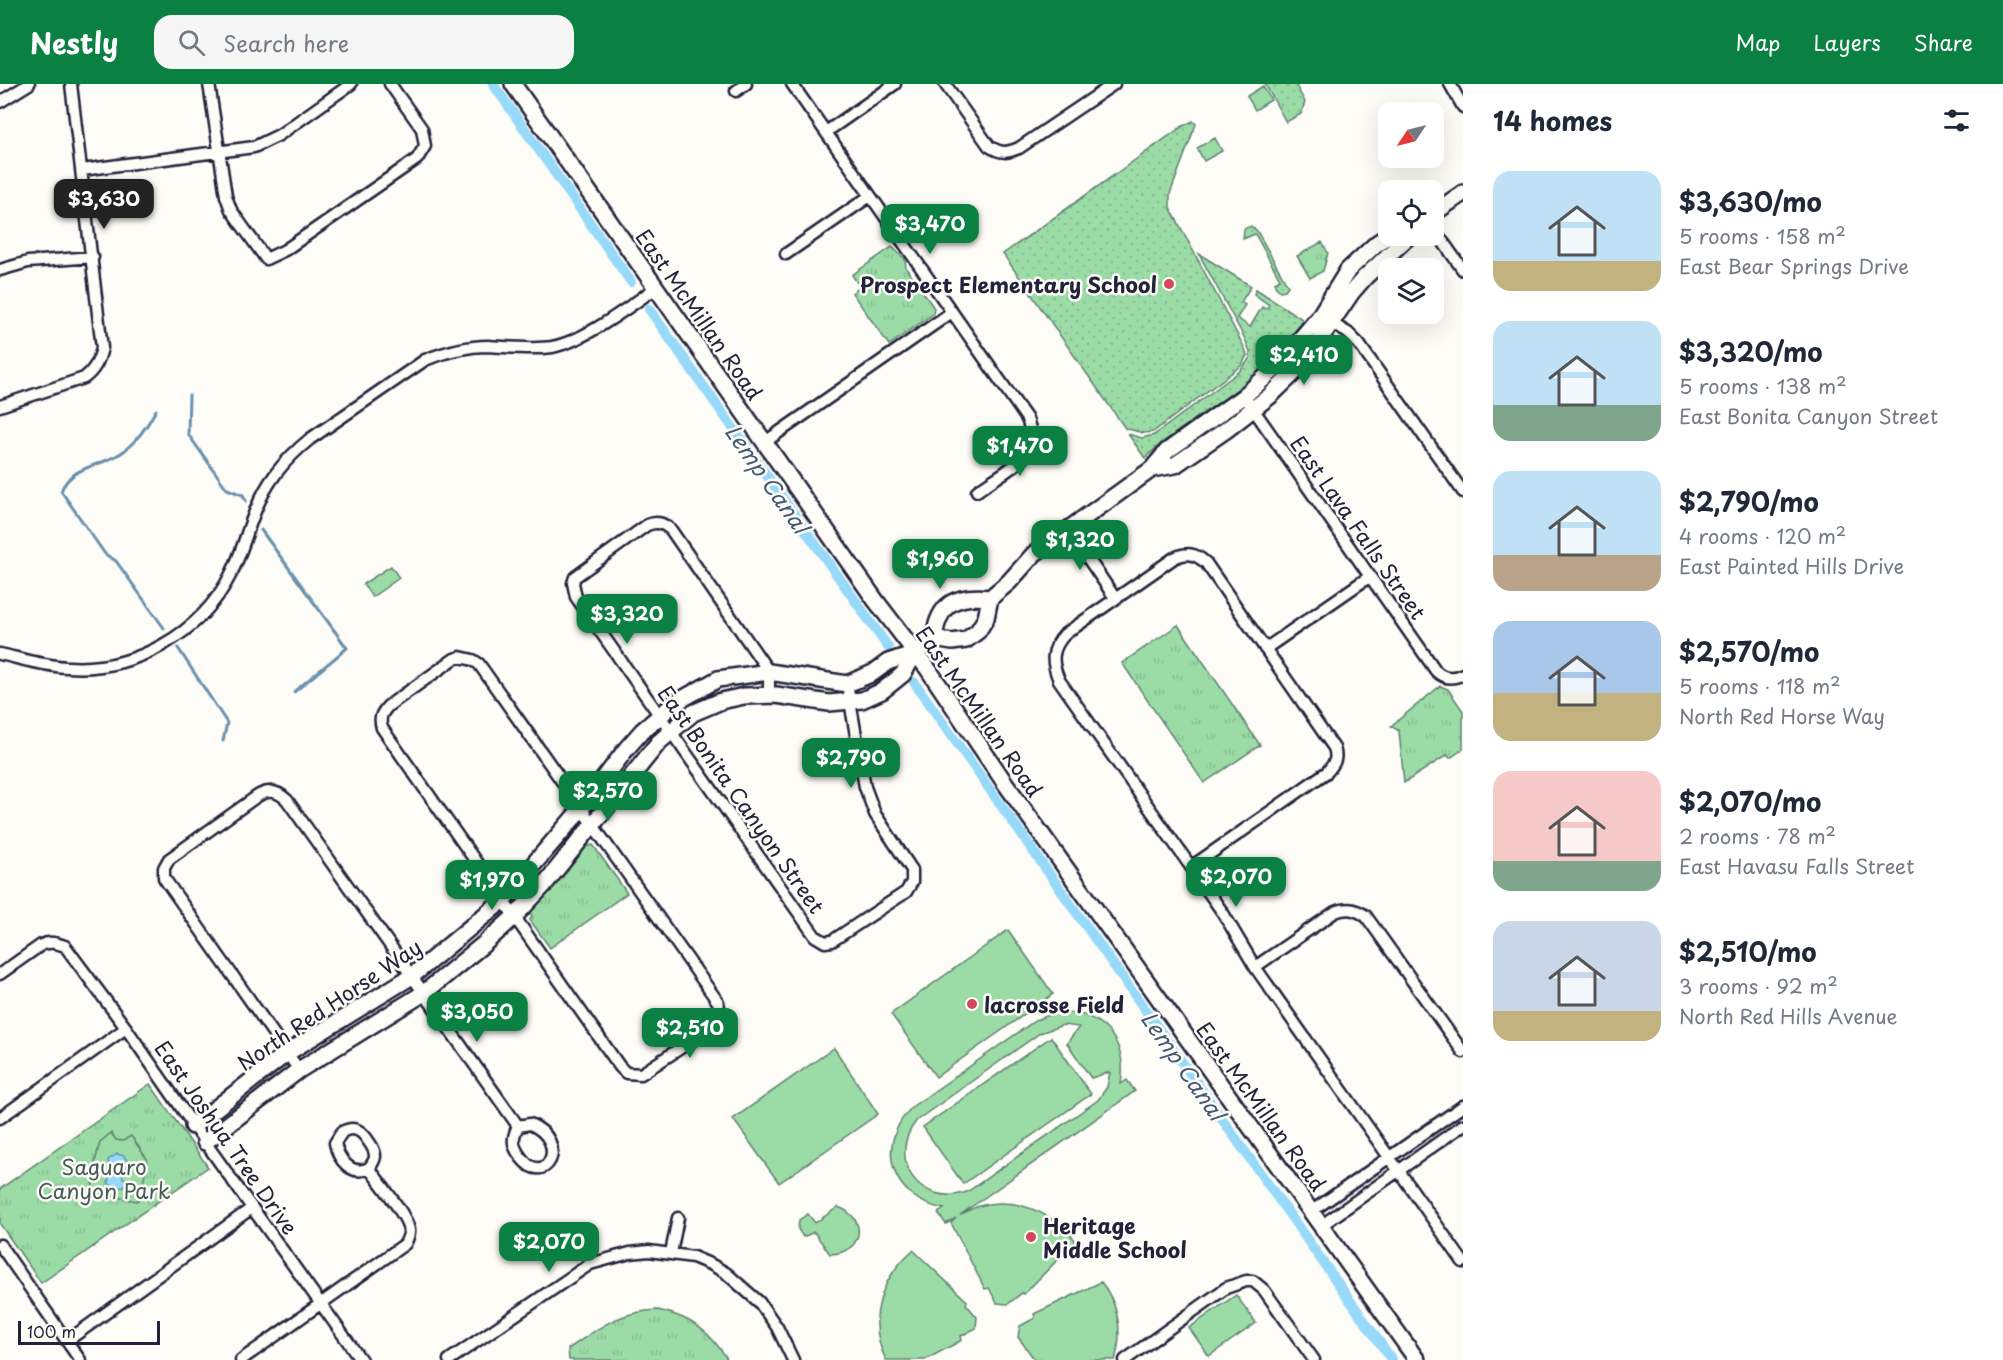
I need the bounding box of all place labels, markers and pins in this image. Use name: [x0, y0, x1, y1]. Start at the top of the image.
pin: $3,630: [55, 179, 153, 230]
pin: $3,470: [881, 204, 979, 255]
place label: Prospect Elementary School: [860, 268, 1157, 300]
marker: Prospect Elementary School: [1162, 277, 1176, 291]
pin: $2,410: [1255, 335, 1353, 386]
pin: $1,470: [971, 426, 1069, 477]
pin: $1,320: [1031, 520, 1129, 571]
pin: $1,960: [891, 539, 989, 590]
pin: $3,320: [578, 594, 676, 645]
pin: $2,790: [802, 738, 900, 789]
pin: $2,570: [559, 771, 657, 822]
pin: $2,070: [1187, 857, 1285, 908]
pin: $1,970: [443, 860, 541, 911]
place label: lacrosse Field: [984, 988, 1124, 1020]
pin: $3,050: [428, 992, 526, 1043]
marker: lacrosse Field: [965, 997, 979, 1011]
pin: $2,510: [641, 1008, 739, 1059]
place label: Heritage Middle School: [1043, 1209, 1187, 1265]
pin: $2,070: [500, 1222, 598, 1273]
marker: Heritage Middle School: [1024, 1230, 1038, 1244]

